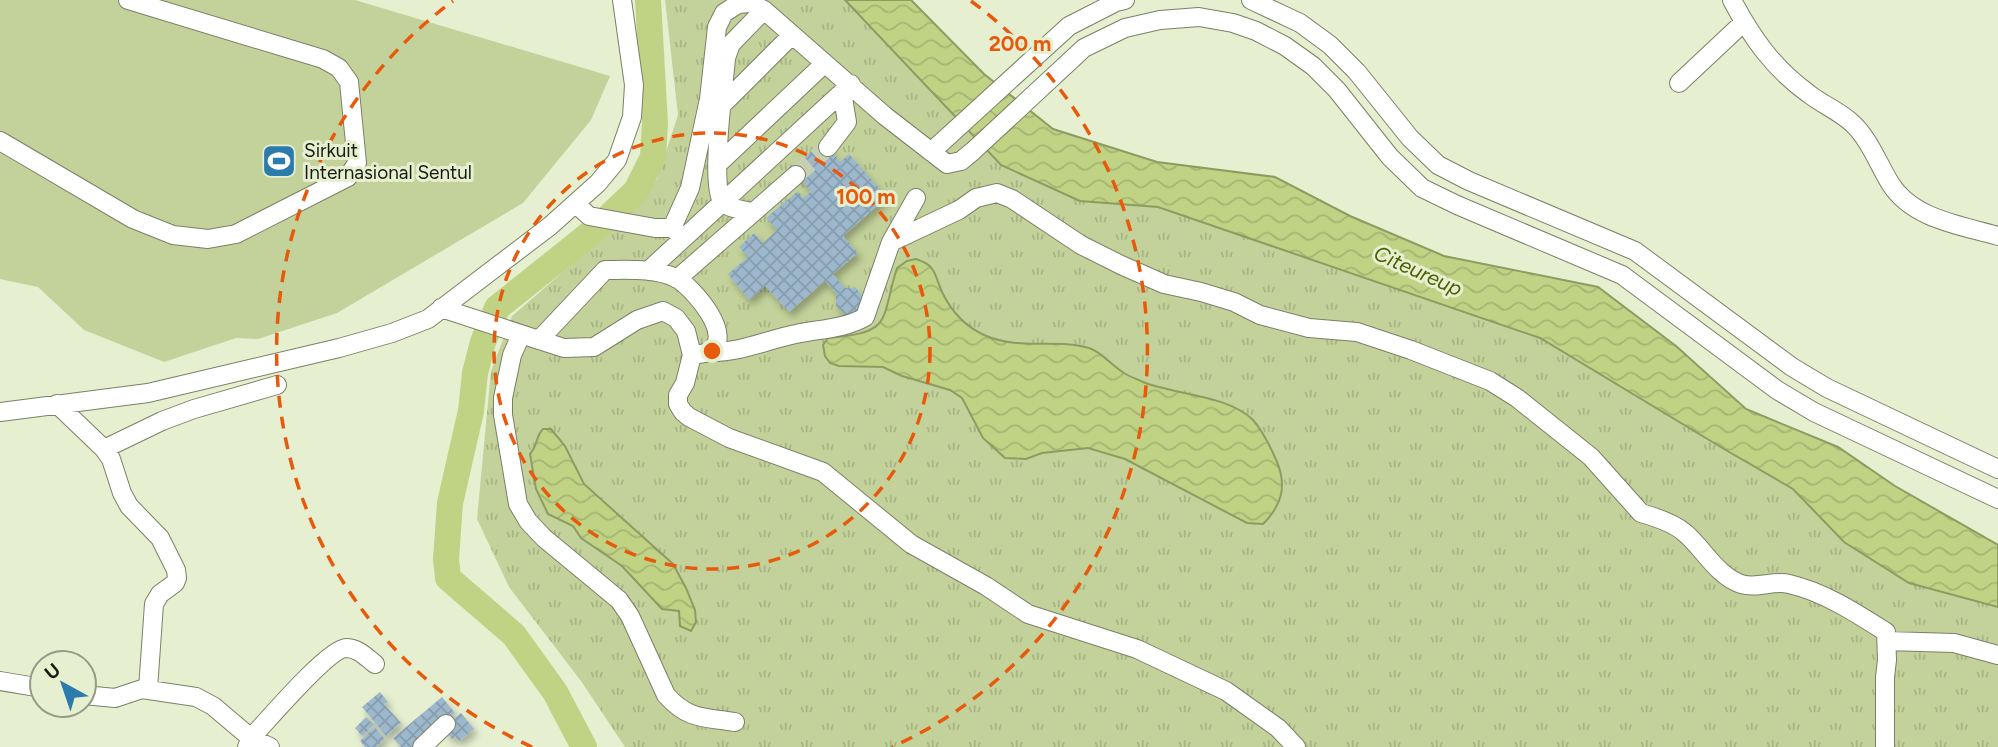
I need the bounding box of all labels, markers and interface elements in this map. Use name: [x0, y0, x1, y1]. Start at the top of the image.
text: 200 m: [989, 31, 1051, 56]
place label: Sirkuit Internasional Sentul: [304, 139, 472, 184]
sports icon: Sirkuit Internasional Sentul: [260, 142, 298, 180]
text: 100 m: [836, 184, 896, 209]
water label: Citeureup: [1370, 240, 1466, 301]
centre of rings: [700, 339, 724, 363]
north arrow: [28, 649, 98, 719]
text: U: [40, 658, 65, 684]

